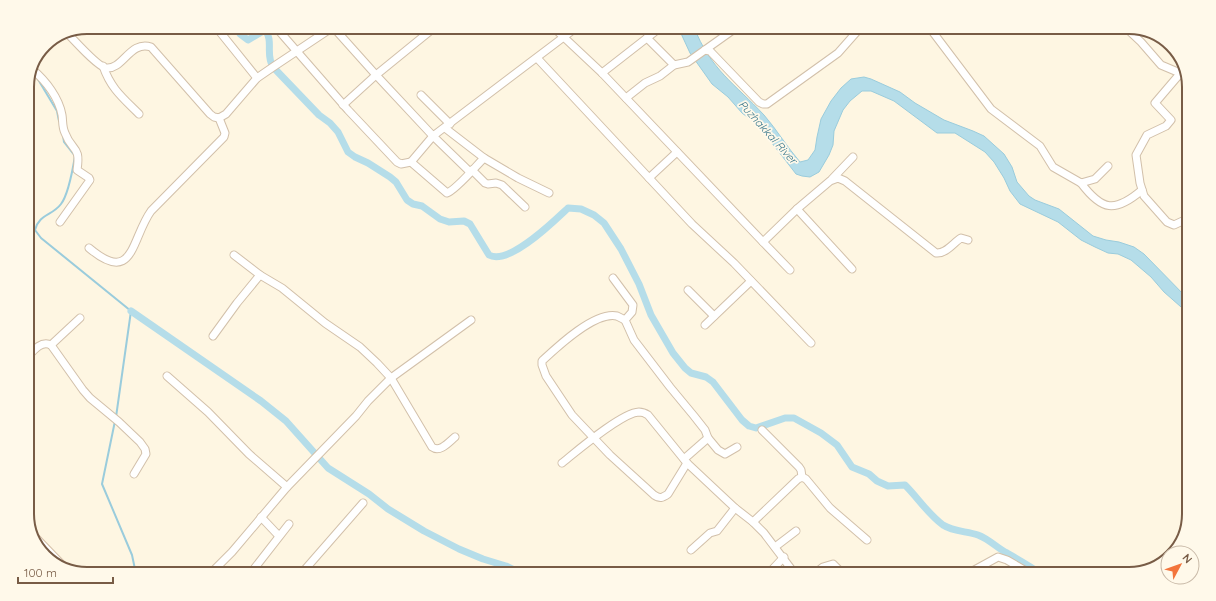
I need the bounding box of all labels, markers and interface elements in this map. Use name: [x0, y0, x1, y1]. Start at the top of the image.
water label: Puzhakkal River: [736, 97, 801, 168]
north arrow: [1160, 545, 1200, 585]
text: N: [1180, 551, 1195, 566]
scale bar: [18, 559, 113, 585]
text: 100 m: [24, 565, 57, 580]

